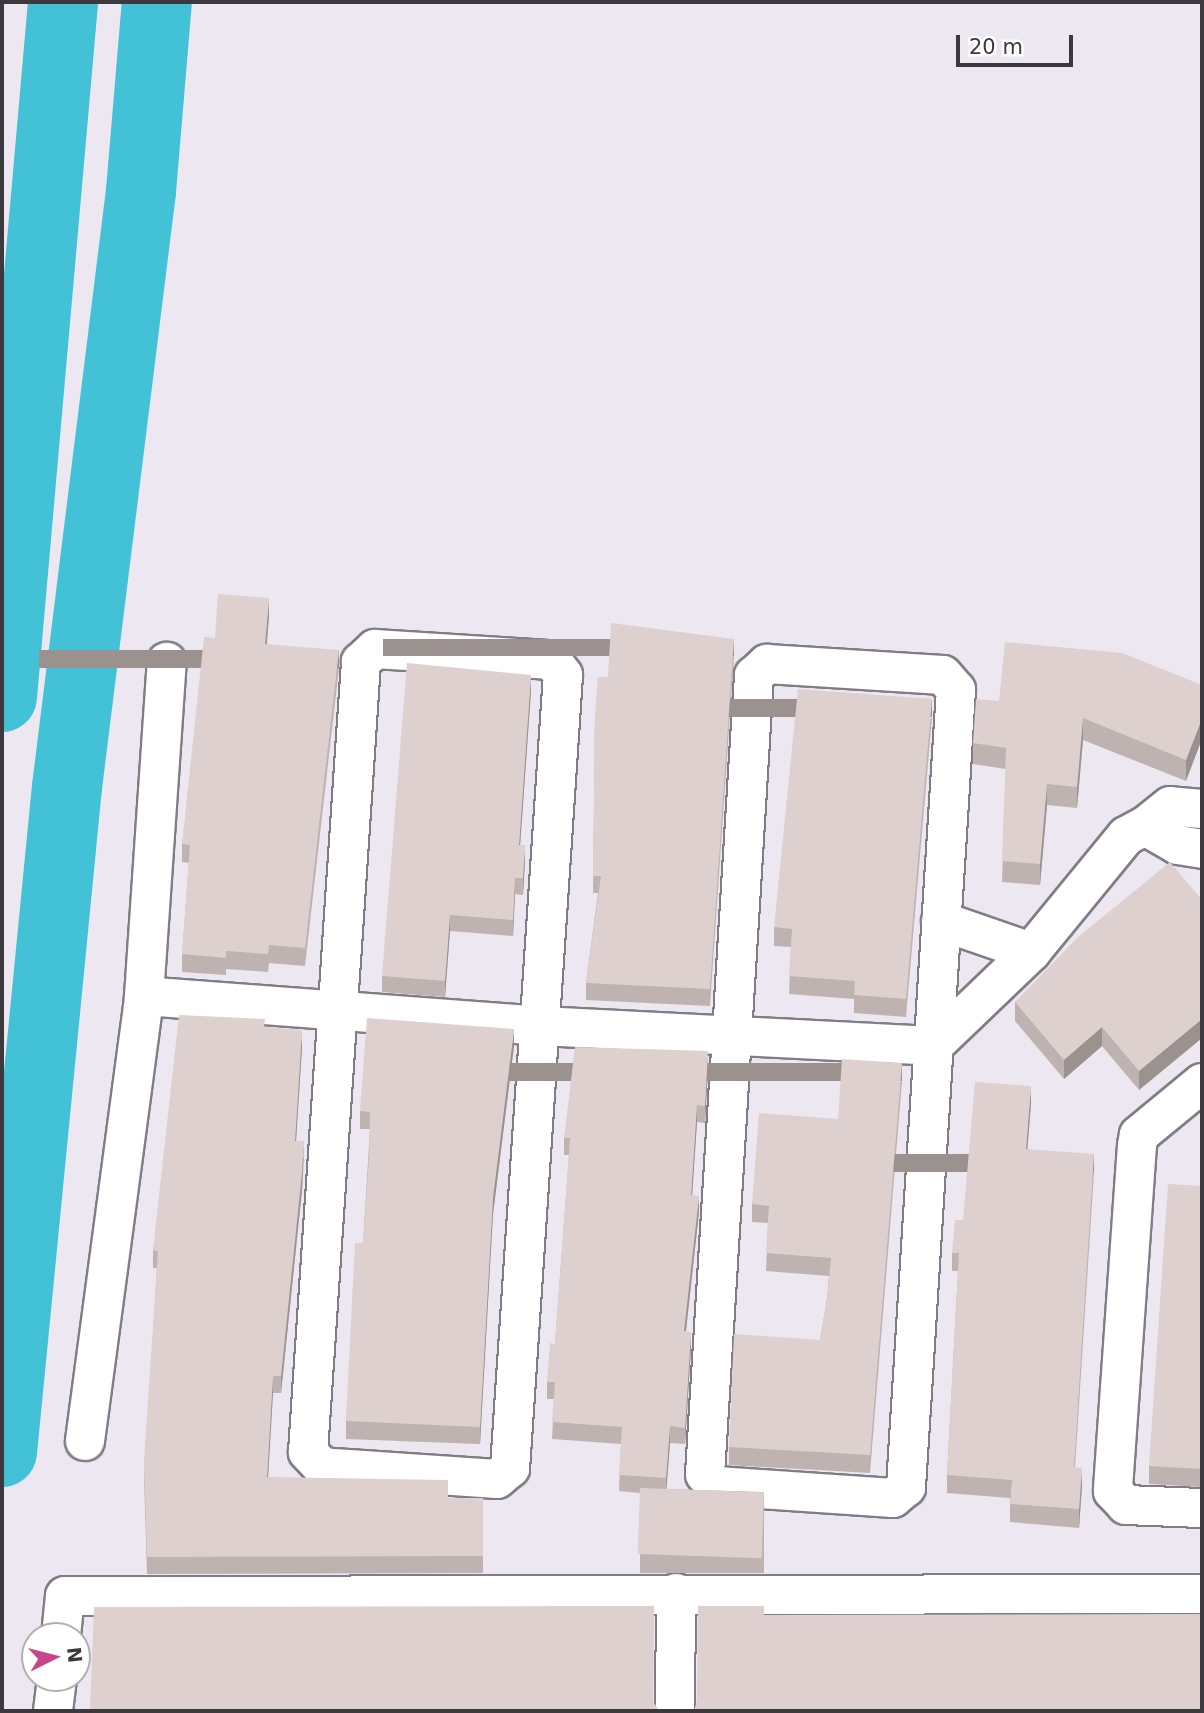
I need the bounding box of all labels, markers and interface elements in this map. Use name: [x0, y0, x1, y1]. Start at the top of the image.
scale bar: [959, 21, 1076, 65]
text: 20 m: [969, 35, 1023, 59]
north arrow: [21, 1622, 91, 1692]
text: N: [63, 1646, 87, 1664]

